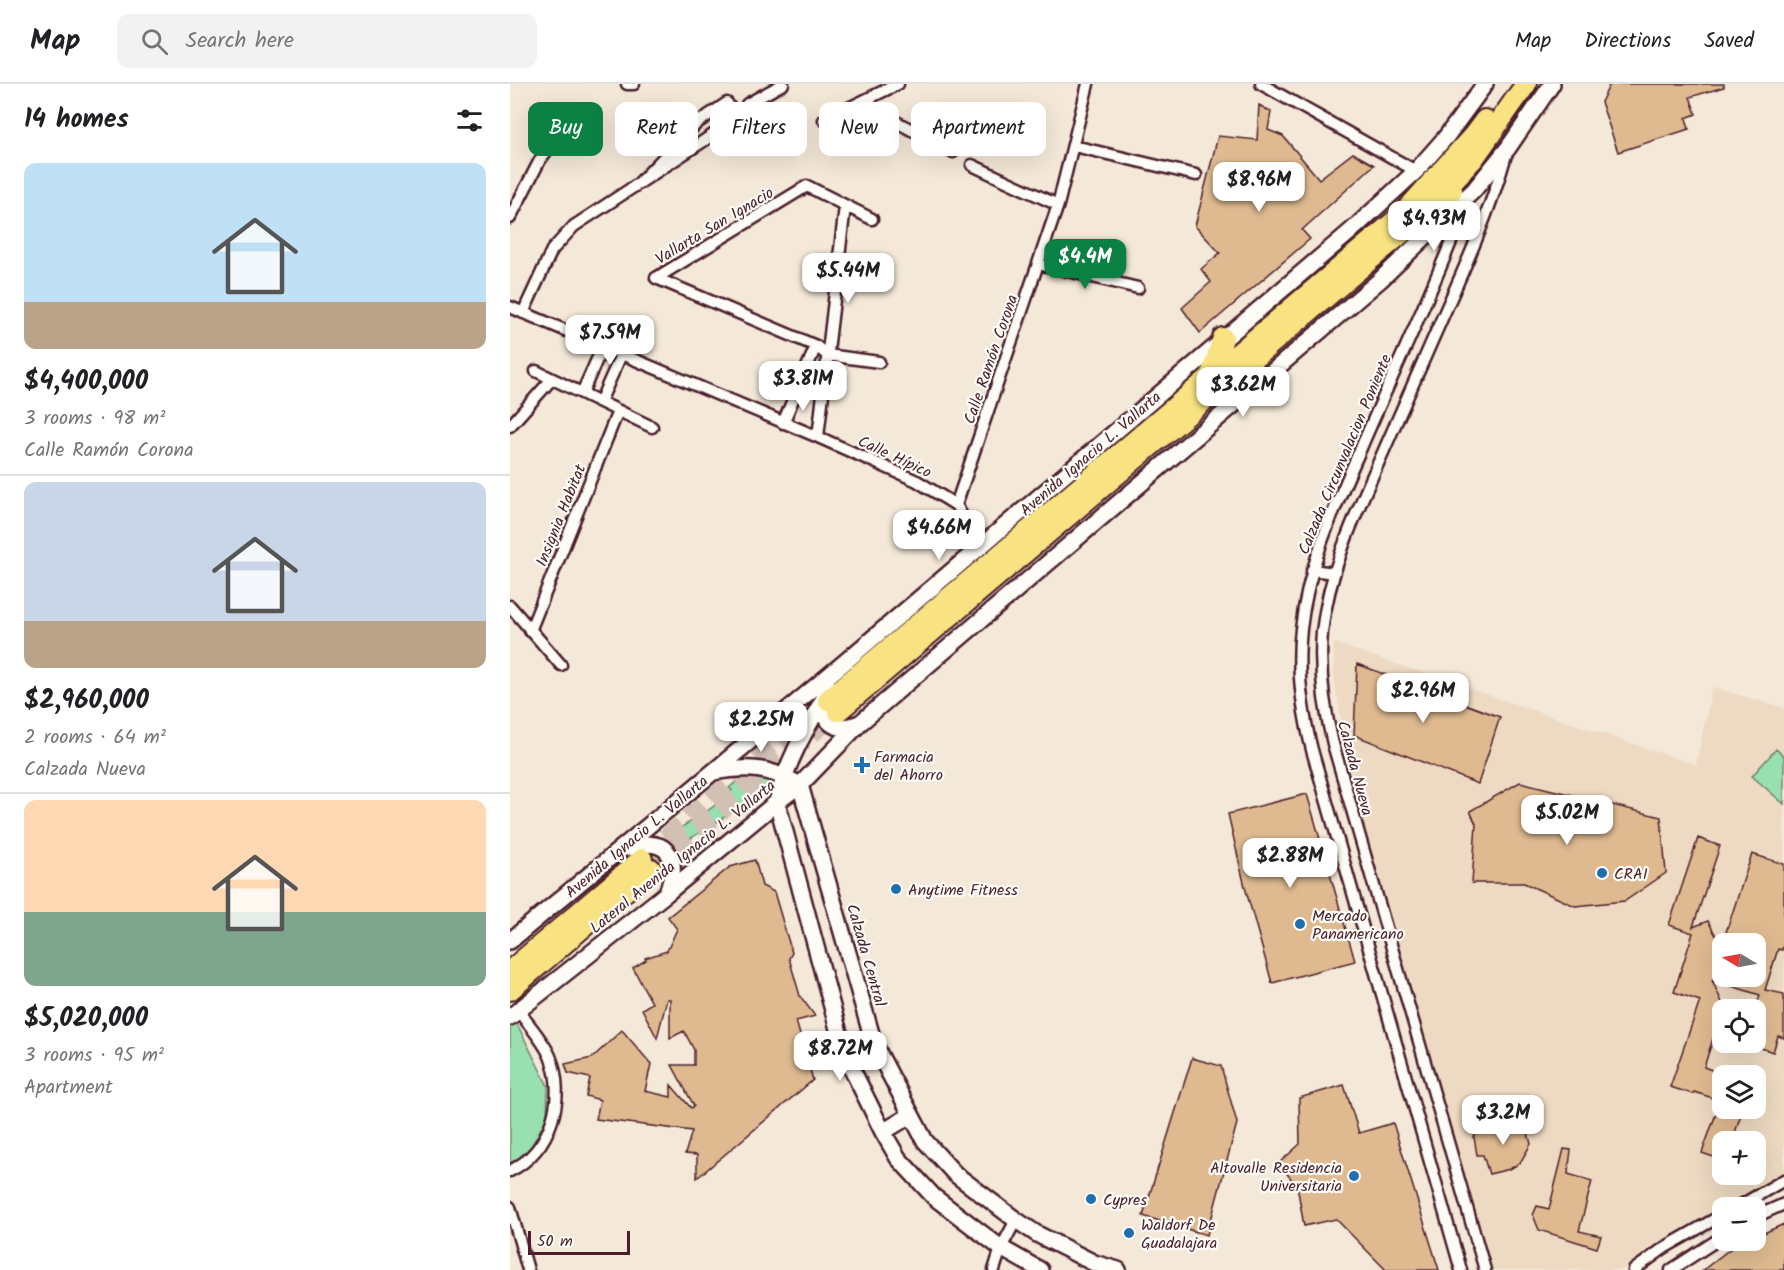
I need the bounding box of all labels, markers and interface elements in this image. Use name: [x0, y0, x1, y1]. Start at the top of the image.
search box: [117, 14, 537, 68]
text: Map: [30, 19, 81, 64]
text: Search here: [186, 24, 294, 59]
icon: search: [138, 25, 171, 58]
text: Map: [1515, 25, 1551, 58]
text: Directions: [1584, 25, 1671, 58]
text: Saved: [1704, 25, 1754, 58]
text: 14 homes: [24, 99, 129, 141]
chip: Buy: [528, 102, 603, 156]
chip: Rent: [615, 102, 698, 156]
chip: Filters: [710, 102, 807, 156]
chip: New: [819, 102, 899, 156]
chip: Apartment: [911, 102, 1046, 156]
icon: filters: [453, 104, 486, 137]
pin: $8.96M: [1210, 162, 1308, 213]
text: $8.96M: [1227, 165, 1291, 197]
street label: Vallarta San Ignacio: [651, 181, 779, 272]
pin: $4.93M: [1385, 201, 1483, 252]
icon: home: [201, 202, 309, 310]
text: $4.93M: [1402, 204, 1466, 236]
pin: $4.4M: [1043, 239, 1127, 290]
text: $4.4M: [1058, 242, 1112, 274]
pin: $5.44M: [799, 253, 897, 304]
text: $5.44M: [816, 256, 880, 288]
street label: Calle Ramón Corona: [958, 291, 1025, 428]
pin: $7.59M: [561, 315, 659, 366]
text: $7.59M: [579, 318, 641, 350]
street label: Calzada Circunvalacion Poniente: [1292, 350, 1399, 559]
text: $4,400,000: [24, 361, 148, 403]
pin: $3.81M: [754, 361, 852, 412]
text: $3.81M: [773, 364, 833, 396]
pin: $3.62M: [1194, 367, 1292, 418]
text: $3.62M: [1210, 370, 1276, 402]
street label: Avenida Ignacio L. Vallarta: [1015, 386, 1167, 523]
text: 3 rooms · 98 m²: [24, 403, 165, 435]
street label: Calle Hípico: [853, 429, 935, 485]
text: Calle Ramón Corona: [24, 435, 194, 467]
street label: Insignia Habitat: [530, 460, 594, 570]
pin: $4.66M: [890, 510, 988, 561]
text: $4.66M: [907, 513, 971, 545]
icon: home: [201, 521, 309, 629]
pin: $2.96M: [1374, 673, 1472, 724]
text: $2.96M: [1391, 676, 1455, 708]
text: $2,960,000: [24, 680, 149, 722]
pin: $2.25M: [712, 702, 810, 753]
text: $2.25M: [728, 705, 794, 737]
street label: Calzada Nueva: [1330, 718, 1379, 819]
text: 2 rooms · 64 m²: [24, 722, 166, 754]
place label: Farmacia del Ahorro: [874, 745, 943, 788]
text: Calzada Nueva: [24, 754, 146, 786]
marker: Farmacia del Ahorro: [855, 758, 869, 772]
street label: Avenida Ignacio L. Vallarta: [560, 770, 714, 905]
street label: Lateral Avenida Ignacio L. Vallarta: [584, 774, 781, 940]
pin: $5.02M: [1518, 795, 1616, 846]
text: $5.02M: [1535, 798, 1599, 830]
pin: $2.88M: [1241, 838, 1339, 889]
icon: home: [201, 839, 309, 947]
text: $2.88M: [1257, 841, 1323, 873]
place label: CRAI: [1614, 862, 1648, 887]
marker: CRAI: [1595, 866, 1609, 880]
place label: Anytime Fitness: [908, 878, 1018, 903]
marker: Anytime Fitness: [889, 882, 903, 896]
street label: Calzada Central: [839, 901, 892, 1010]
place label: Mercado Panamericano: [1312, 904, 1404, 947]
marker: Mercado Panamericano: [1293, 917, 1307, 931]
north arrow: [1712, 933, 1766, 987]
map controls: [1712, 933, 1766, 1251]
text: $5,020,000: [24, 998, 148, 1040]
button: locate: [1712, 999, 1766, 1053]
pin: $8.72M: [791, 1031, 889, 1082]
text: $8.72M: [808, 1034, 872, 1066]
text: 3 rooms · 95 m²: [24, 1040, 164, 1072]
button: layers: [1712, 1065, 1766, 1119]
text: Apartment: [24, 1072, 113, 1104]
pin: $3.2M: [1461, 1095, 1545, 1146]
text: $3.2M: [1476, 1098, 1530, 1130]
button: +: [1712, 1131, 1766, 1185]
place label: Altovalle Residencia Universitaria: [1210, 1156, 1342, 1199]
marker: Altovalle Residencia Universitaria: [1347, 1169, 1361, 1183]
place label: Cypres: [1103, 1188, 1147, 1213]
marker: Cypres: [1084, 1192, 1098, 1206]
button: −: [1712, 1197, 1766, 1251]
place label: Waldorf De Guadalajara: [1141, 1213, 1217, 1256]
marker: Waldorf De Guadalajara: [1122, 1226, 1136, 1240]
scale bar: [528, 1228, 630, 1256]
text: 50 m: [537, 1229, 573, 1254]

